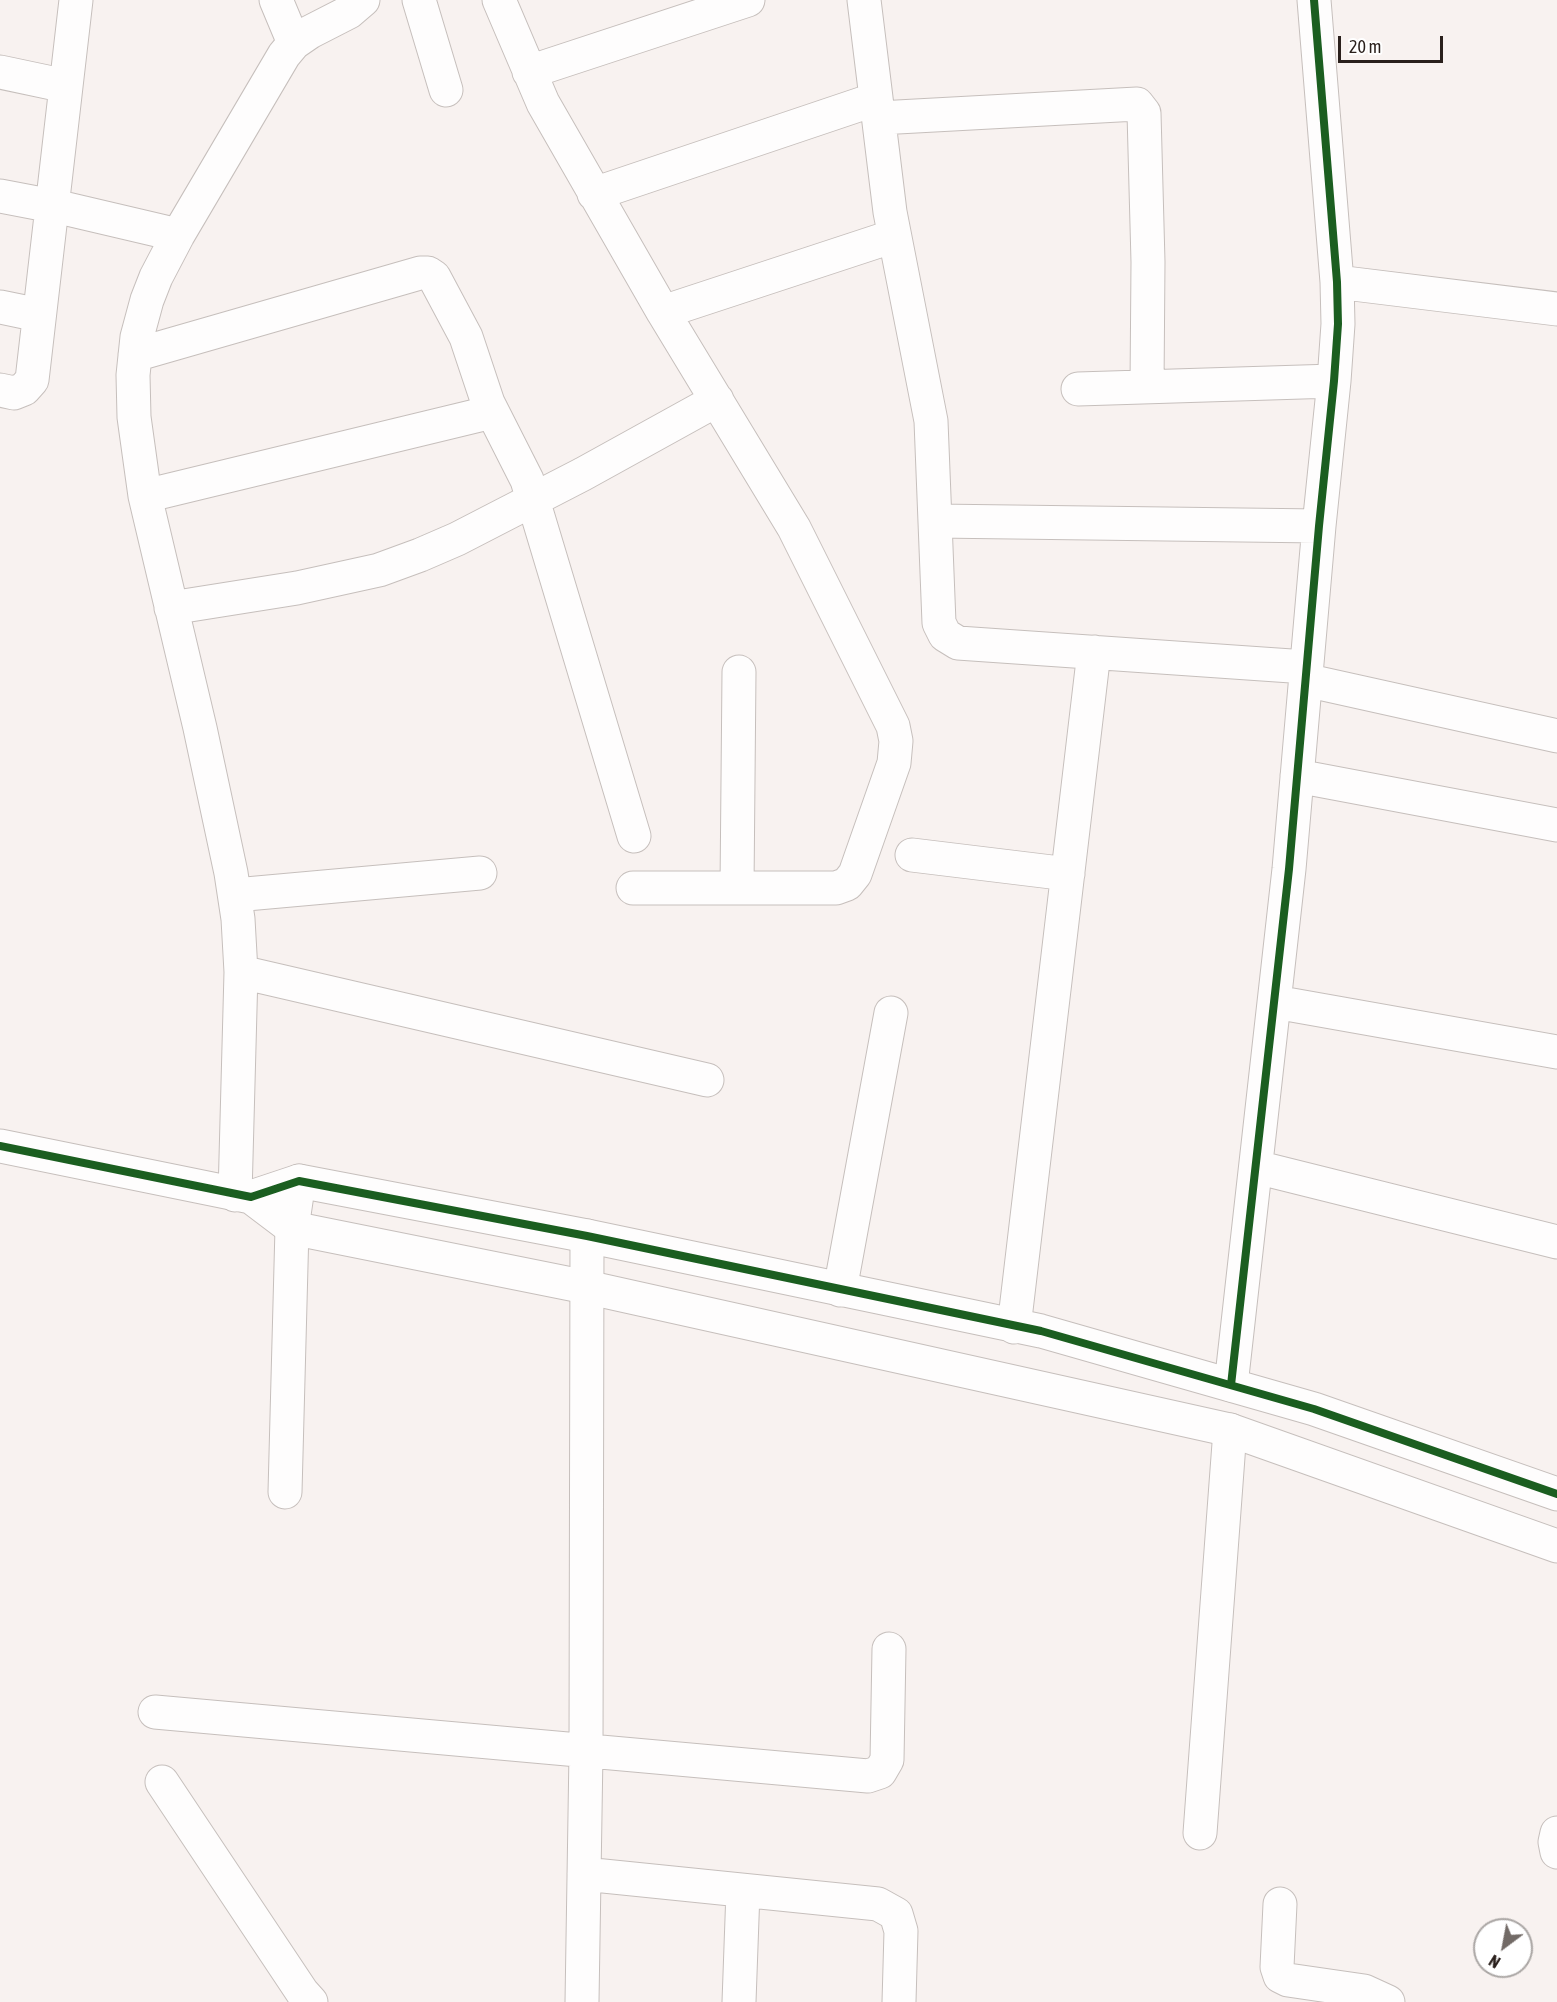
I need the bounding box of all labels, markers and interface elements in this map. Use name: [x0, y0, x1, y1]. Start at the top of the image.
scale bar: [1341, 24, 1446, 62]
text: 20 m: [1349, 36, 1381, 57]
north arrow: [1473, 1918, 1533, 1978]
text: N: [1486, 1951, 1503, 1972]

